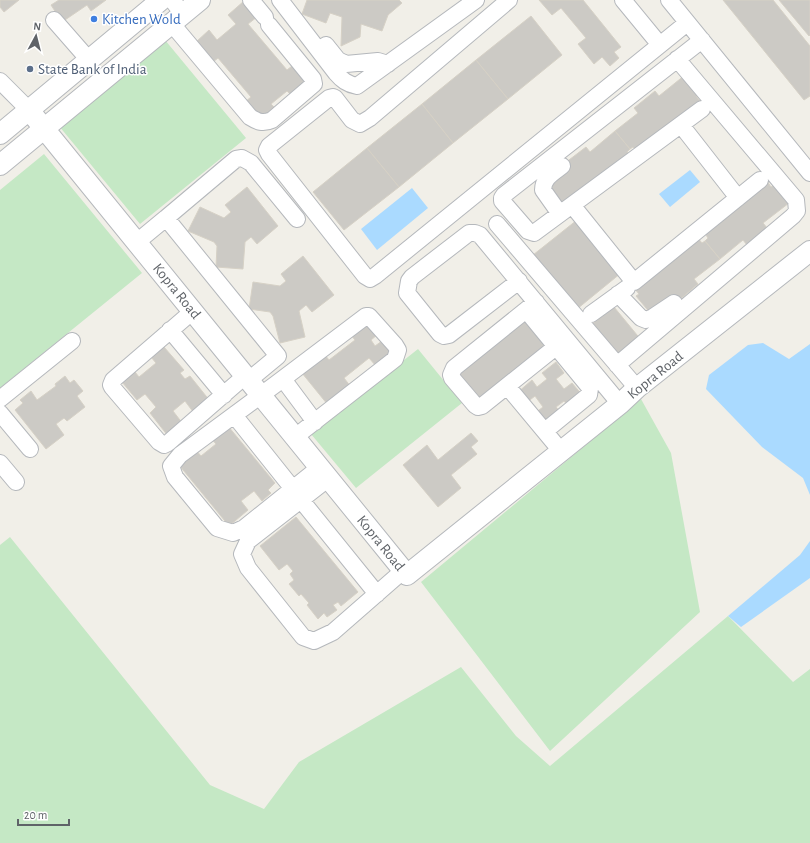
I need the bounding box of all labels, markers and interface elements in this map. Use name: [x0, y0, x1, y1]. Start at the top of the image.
place label: Kitchen Wold: [102, 12, 181, 27]
marker: Kitchen Wold: [89, 14, 99, 24]
north arrow: [16, 16, 56, 56]
text: N: [33, 21, 42, 32]
place label: State Bank of India: [38, 62, 147, 77]
marker: State Bank of India: [25, 64, 35, 74]
street label: Kopra Road: [150, 261, 204, 322]
street label: Kopra Road: [625, 348, 686, 402]
street label: Kopra Road: [354, 513, 408, 574]
scale bar: [18, 801, 69, 827]
text: 20 m: [24, 809, 47, 821]

